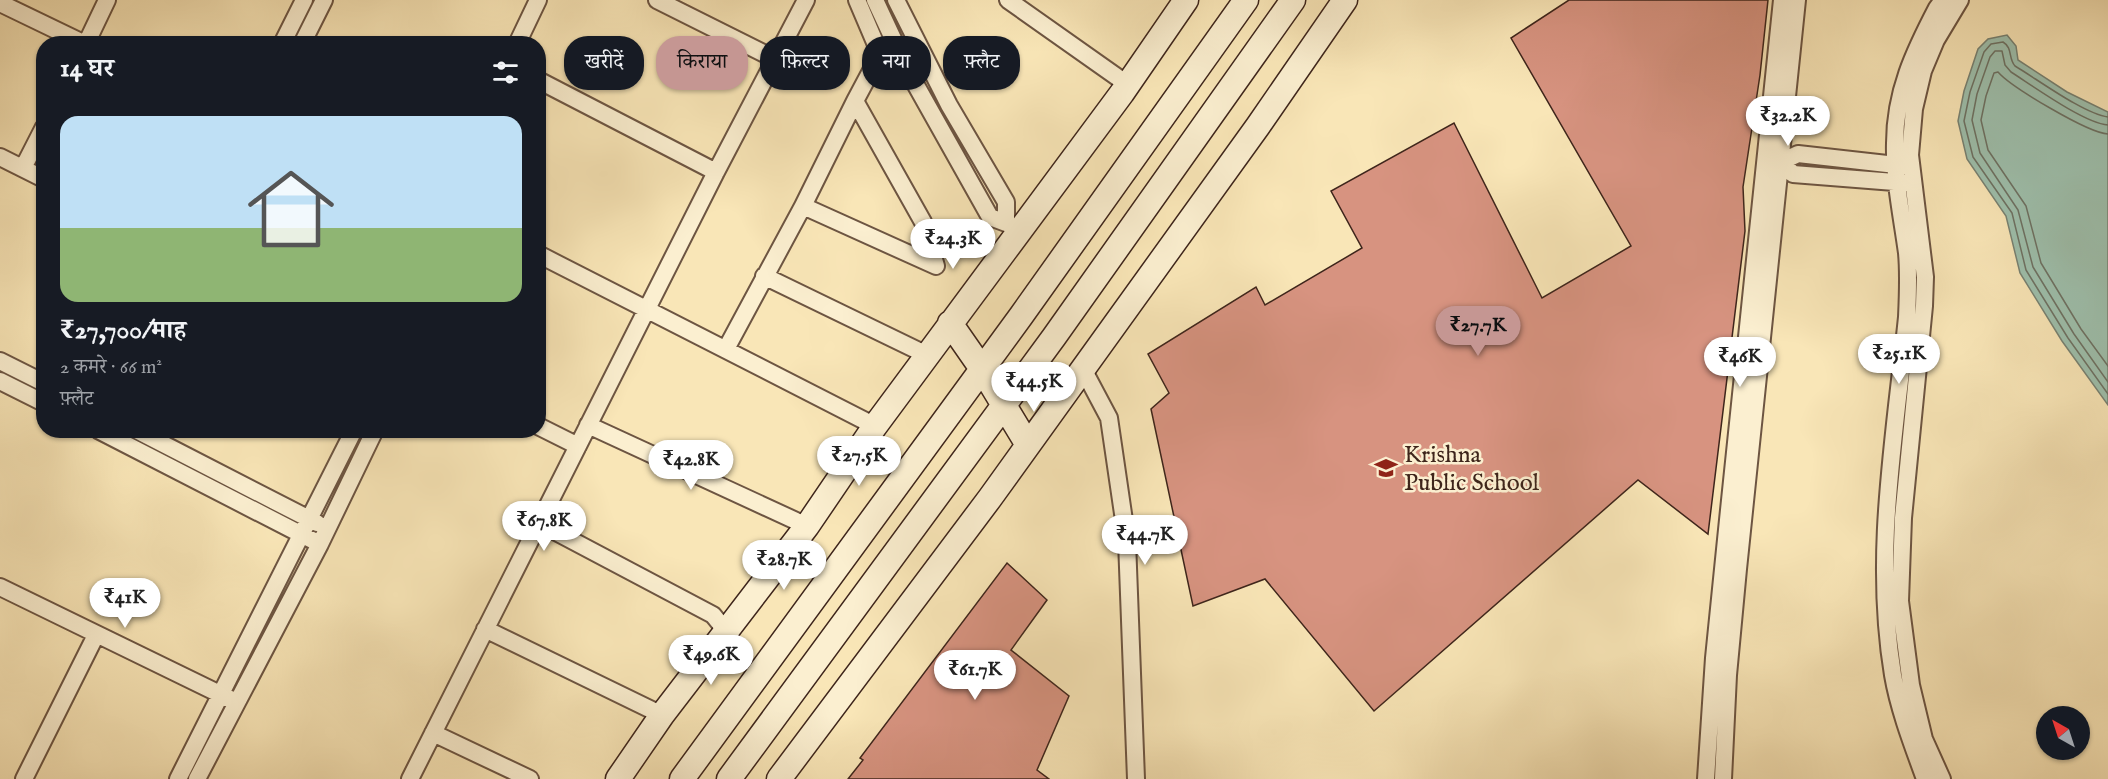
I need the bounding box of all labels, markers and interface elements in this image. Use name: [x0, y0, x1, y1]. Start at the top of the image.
chip: खरीदें: [564, 36, 644, 90]
chip: किराया: [656, 36, 748, 90]
chip: फ़िल्टर: [760, 36, 850, 90]
chip: नया: [862, 36, 931, 90]
chip: फ़्लैट: [943, 36, 1020, 90]
text: 14 घर: [60, 52, 114, 85]
icon: filters: [489, 56, 522, 89]
pin: ₹32.2K: [1739, 96, 1837, 147]
text: ₹32.2K: [1760, 103, 1816, 128]
icon: home: [237, 155, 345, 263]
pin: ₹24.3K: [904, 219, 1002, 270]
text: ₹24.3K: [924, 226, 982, 251]
pin: ₹27.7K: [1429, 306, 1527, 357]
text: ₹27.7K: [1450, 313, 1506, 338]
text: ₹27,700/माह: [60, 314, 186, 347]
pin: ₹25.1K: [1850, 334, 1948, 385]
pin: ₹46K: [1704, 337, 1776, 388]
text: ₹25.1K: [1872, 341, 1926, 366]
text: ₹46K: [1718, 344, 1762, 369]
text: 2 कमरे · 66 m²: [60, 355, 162, 380]
pin: ₹44.5K: [985, 362, 1083, 413]
text: ₹44.5K: [1005, 369, 1063, 394]
text: फ़्लैट: [60, 387, 93, 412]
pin: ₹27.5K: [810, 436, 908, 487]
pin: ₹42.8K: [642, 440, 740, 491]
place label: Krishna Public School: [1404, 440, 1540, 499]
text: ₹27.5K: [831, 443, 887, 468]
text: ₹42.8K: [662, 447, 720, 472]
school or university icon: Krishna Public School: [1373, 455, 1399, 481]
pin: ₹67.8K: [495, 501, 593, 552]
text: ₹67.8K: [516, 508, 572, 533]
pin: ₹44.7K: [1096, 515, 1194, 566]
text: ₹44.7K: [1116, 522, 1174, 547]
pin: ₹28.7K: [735, 540, 833, 591]
text: ₹28.7K: [756, 547, 812, 572]
pin: ₹41K: [89, 578, 161, 629]
text: ₹41K: [103, 585, 147, 610]
pin: ₹49.6K: [662, 635, 760, 686]
text: ₹49.6K: [682, 642, 740, 667]
pin: ₹61.7K: [926, 650, 1024, 701]
text: ₹61.7K: [948, 657, 1002, 682]
north arrow: [2036, 706, 2090, 760]
map controls: [2036, 706, 2090, 760]

